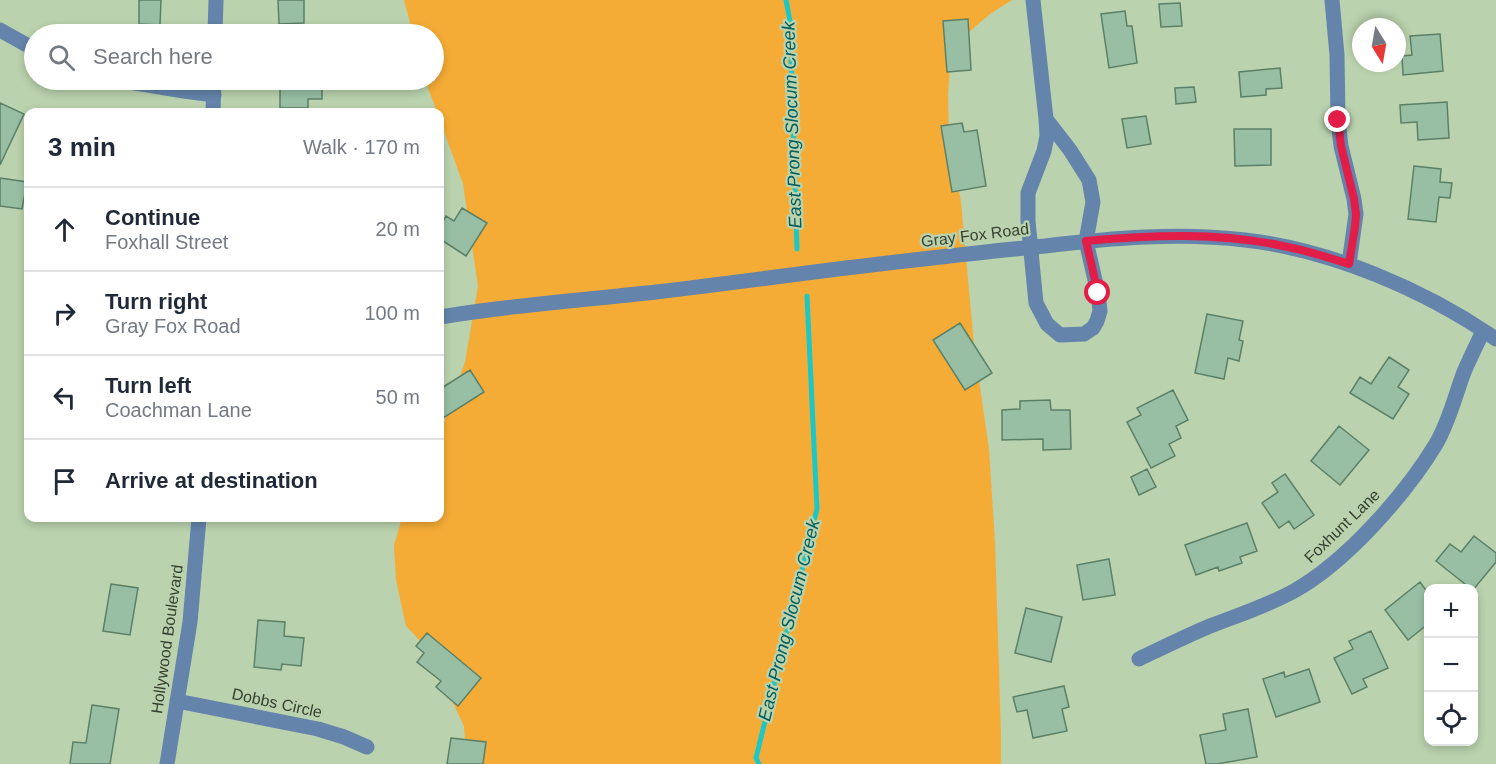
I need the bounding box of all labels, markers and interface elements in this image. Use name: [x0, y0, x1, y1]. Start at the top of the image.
north arrow: [1352, 18, 1406, 72]
water label: East Prong Slocum Creek: [778, 20, 806, 229]
search box: [24, 24, 444, 90]
icon: search: [45, 41, 78, 74]
text: Search here: [93, 44, 213, 69]
route end: [1324, 106, 1350, 132]
text: 3 min: [48, 132, 116, 162]
text: Walk · 170 m: [303, 136, 420, 158]
text: Continue: [105, 205, 200, 230]
icon: ahead: [48, 213, 81, 246]
text: 20 m: [376, 218, 420, 240]
street label: Gray Fox Road: [920, 220, 1030, 250]
text: Foxhall Street: [105, 231, 228, 253]
route start: [1084, 279, 1110, 305]
text: Turn right: [105, 289, 207, 314]
icon: right: [48, 297, 81, 330]
text: 100 m: [364, 302, 420, 324]
text: Gray Fox Road: [105, 315, 241, 337]
text: Turn left: [105, 373, 191, 398]
icon: left: [48, 381, 81, 414]
text: 50 m: [376, 386, 420, 408]
text: Coachman Lane: [105, 399, 252, 421]
icon: arrive: [48, 465, 81, 498]
text: Arrive at destination: [105, 468, 318, 493]
street label: Foxhunt Lane: [1301, 486, 1383, 566]
water label: East Prong Slocum Creek: [754, 516, 824, 723]
street label: Hollywood Boulevard: [148, 563, 186, 715]
map controls: [1424, 584, 1478, 746]
button: +: [1424, 584, 1478, 638]
button: −: [1424, 638, 1478, 692]
street label: Dobbs Circle: [230, 685, 324, 721]
button: locate: [1424, 692, 1478, 746]

